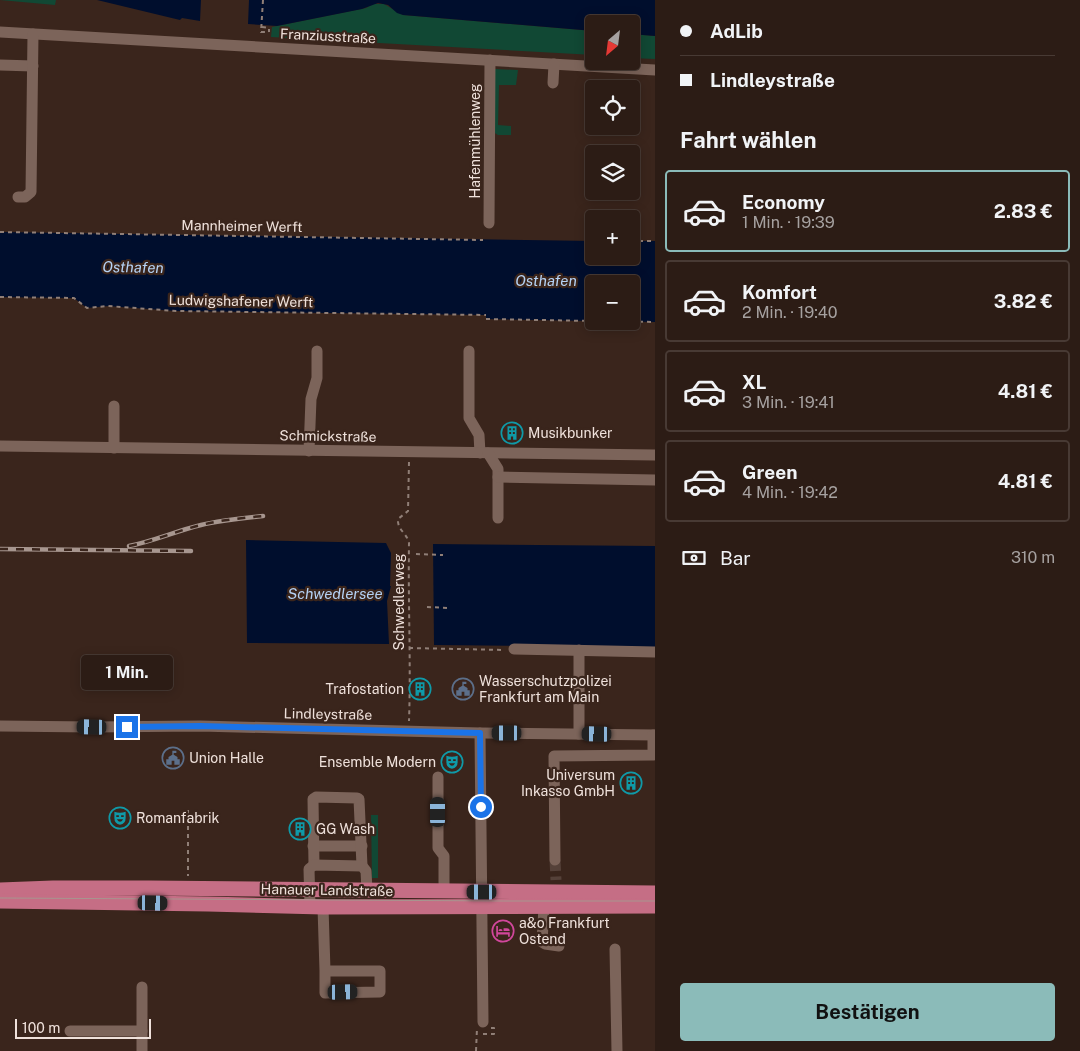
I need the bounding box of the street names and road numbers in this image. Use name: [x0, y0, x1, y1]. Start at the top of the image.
street label: Franziusstraße: [280, 25, 377, 47]
street label: Hafenmühlenweg: [467, 83, 483, 199]
street label: Mannheimer Werft: [181, 217, 303, 235]
street label: Ludwigshafener Werft: [168, 292, 314, 310]
street label: Schmickstraße: [279, 427, 377, 445]
street label: Schwedlerweg: [391, 553, 407, 650]
street label: Lindleystraße: [283, 705, 373, 723]
street label: Hanauer Landstraße: [261, 881, 394, 899]

